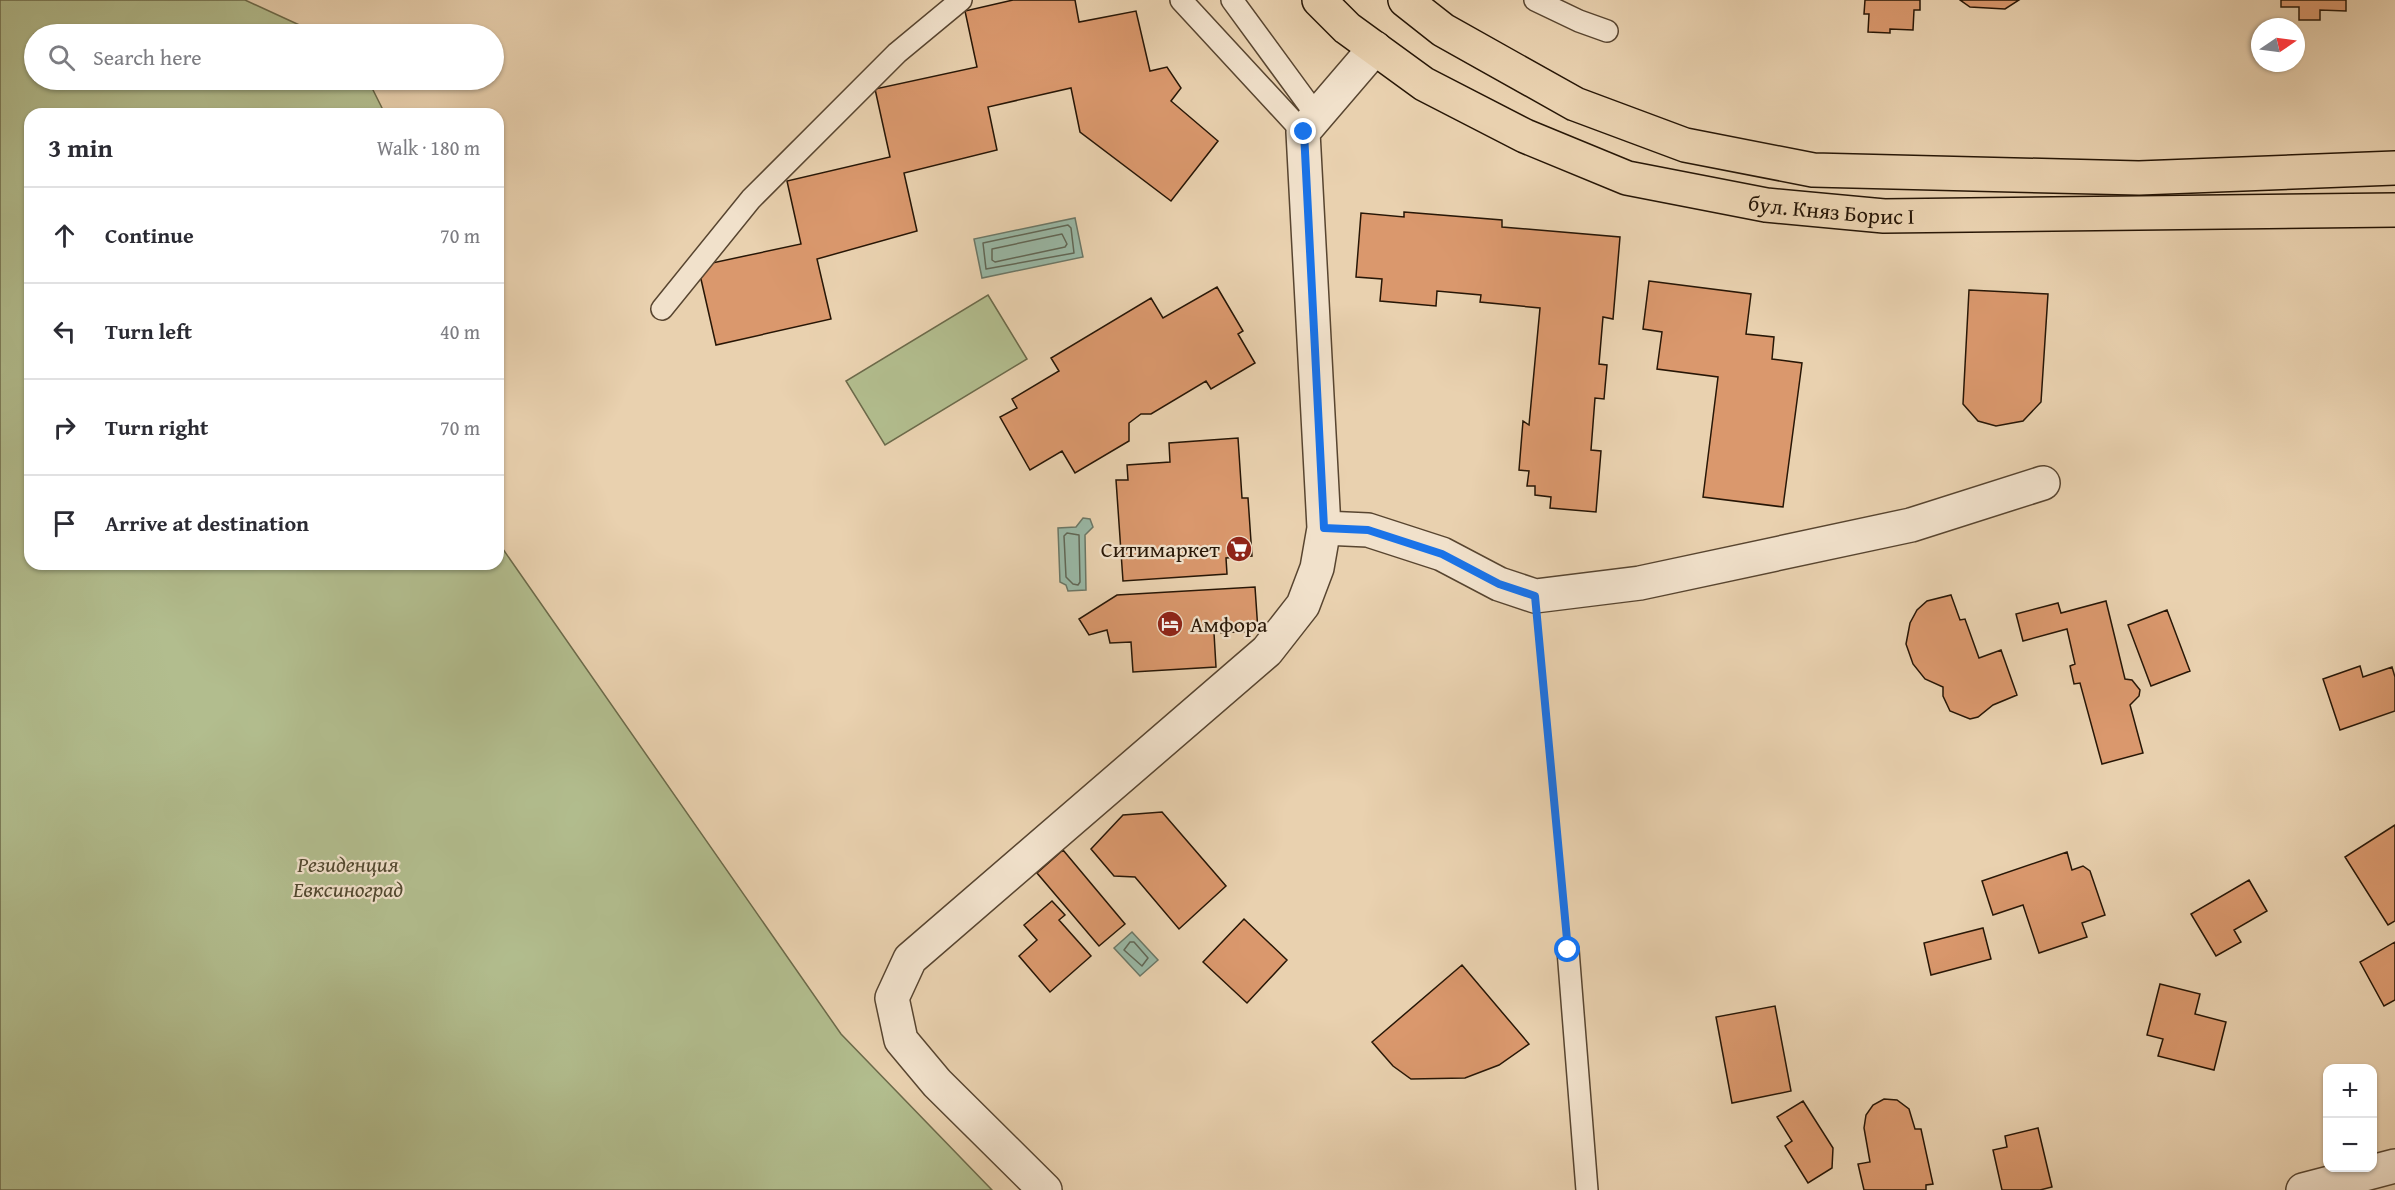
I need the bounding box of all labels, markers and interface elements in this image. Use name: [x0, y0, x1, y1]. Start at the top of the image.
north arrow: [2251, 18, 2305, 72]
search box: [24, 24, 504, 90]
icon: search: [45, 41, 78, 74]
text: Search here: [93, 41, 202, 73]
route end: [1290, 118, 1316, 144]
text: 3 min: [48, 128, 113, 167]
text: Walk · 180 m: [377, 133, 480, 162]
street label: бул. Княз Борис I: [1746, 186, 1915, 232]
icon: ahead: [48, 219, 81, 252]
text: Continue: [105, 219, 194, 251]
text: 70 m: [440, 221, 480, 250]
icon: left: [48, 315, 81, 348]
text: Turn left: [105, 315, 192, 347]
text: 40 m: [440, 317, 480, 346]
icon: right: [48, 411, 81, 444]
text: Turn right: [105, 411, 208, 443]
text: 70 m: [440, 413, 480, 442]
icon: arrive: [48, 507, 81, 540]
text: Arrive at destination: [105, 507, 309, 539]
place label: Ситимаркет: [1101, 533, 1220, 565]
supermarket icon: Ситимаркет: [1224, 534, 1254, 564]
place label: Амфора: [1190, 608, 1268, 640]
hotel icon: Амфора: [1155, 609, 1185, 639]
park label: Резиденция Евксиноград: [292, 848, 403, 905]
route start: [1554, 936, 1580, 962]
map controls: [2323, 1064, 2377, 1172]
button: +: [2323, 1064, 2377, 1118]
button: −: [2323, 1118, 2377, 1172]

